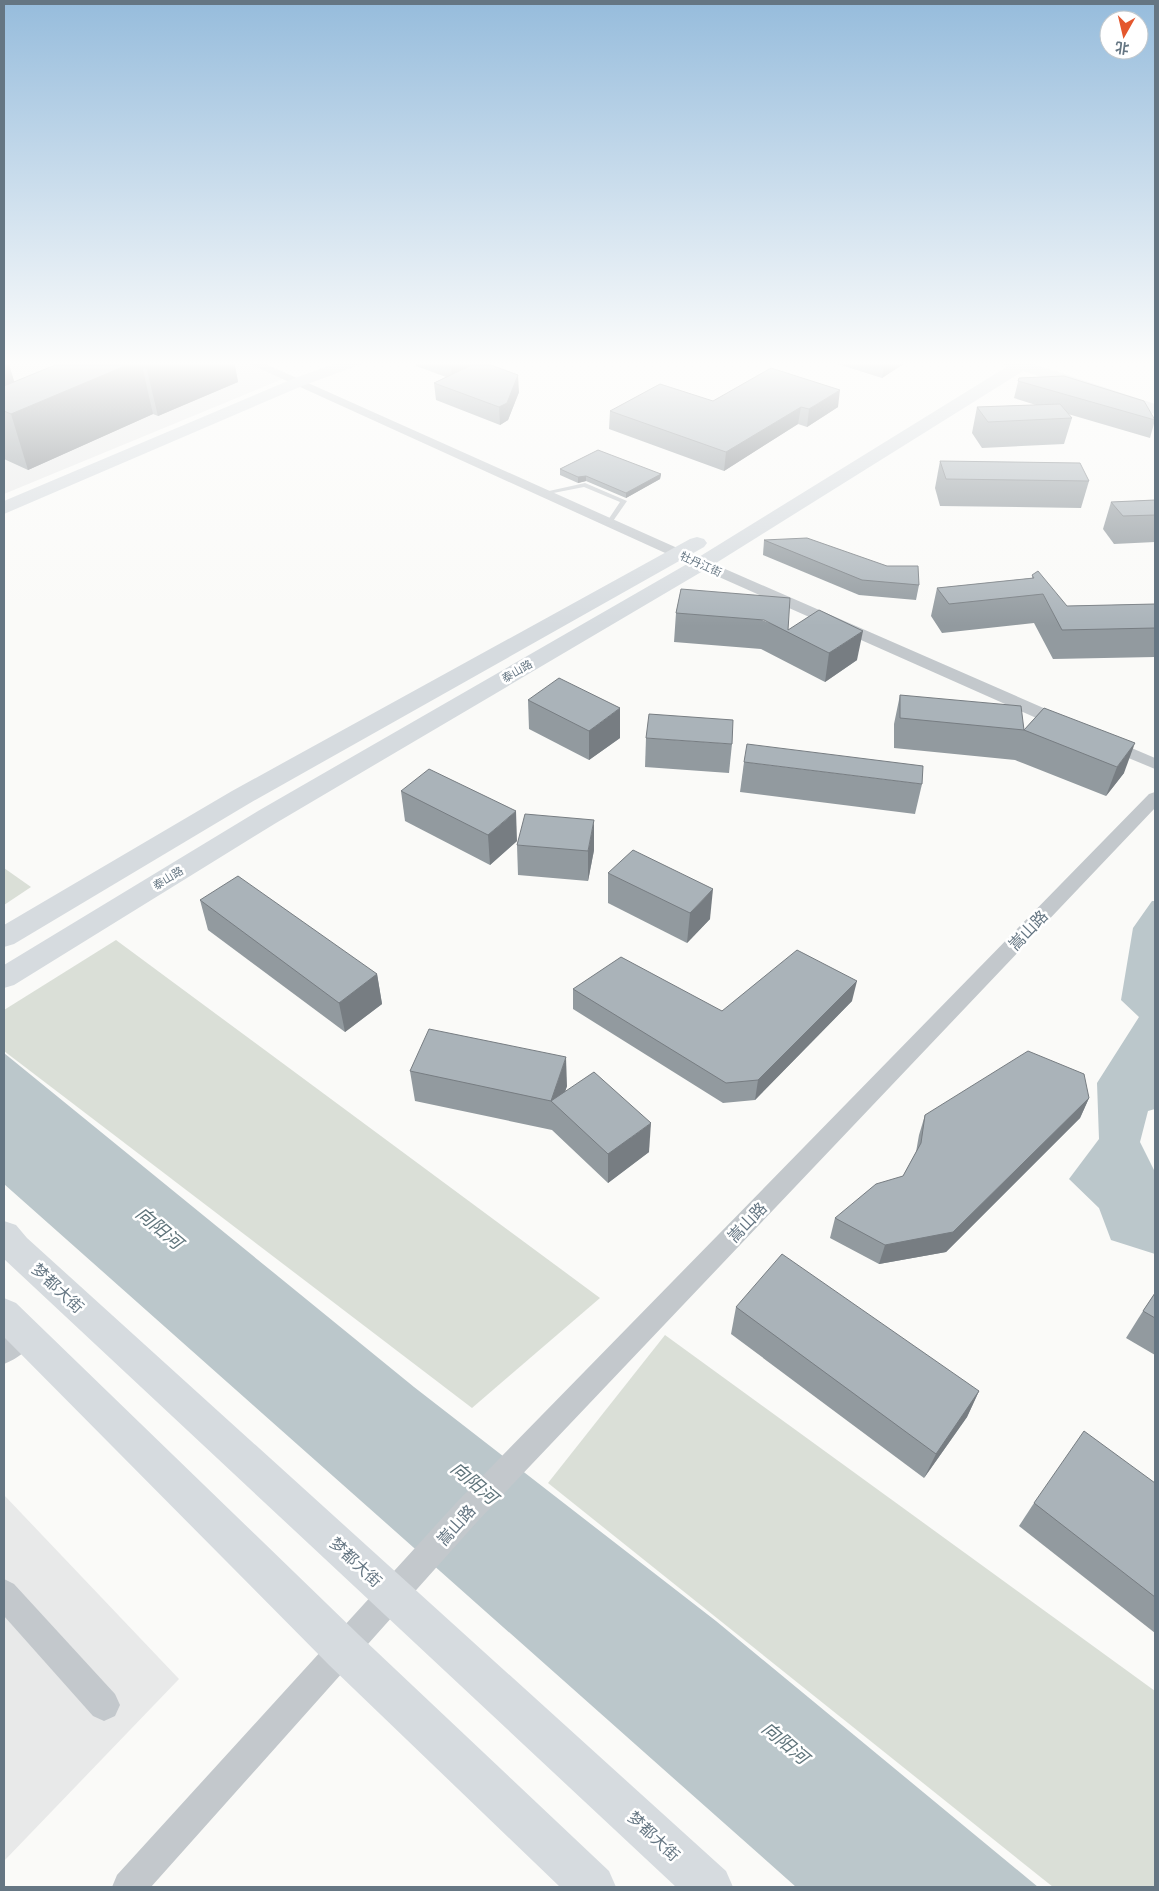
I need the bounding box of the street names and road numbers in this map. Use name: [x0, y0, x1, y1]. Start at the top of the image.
street label: 牡丹江街: [678, 549, 724, 580]
street label: 泰山路: [499, 657, 535, 686]
street label: 泰山路: [150, 864, 186, 893]
street label: 嵩山路: [1004, 906, 1053, 956]
street label: 嵩山路: [723, 1198, 772, 1248]
street label: 梦都大街: [26, 1259, 88, 1319]
street label: 嵩山路: [433, 1500, 481, 1551]
street label: 梦都大街: [324, 1533, 386, 1593]
street label: 梦都大街: [622, 1807, 684, 1867]

